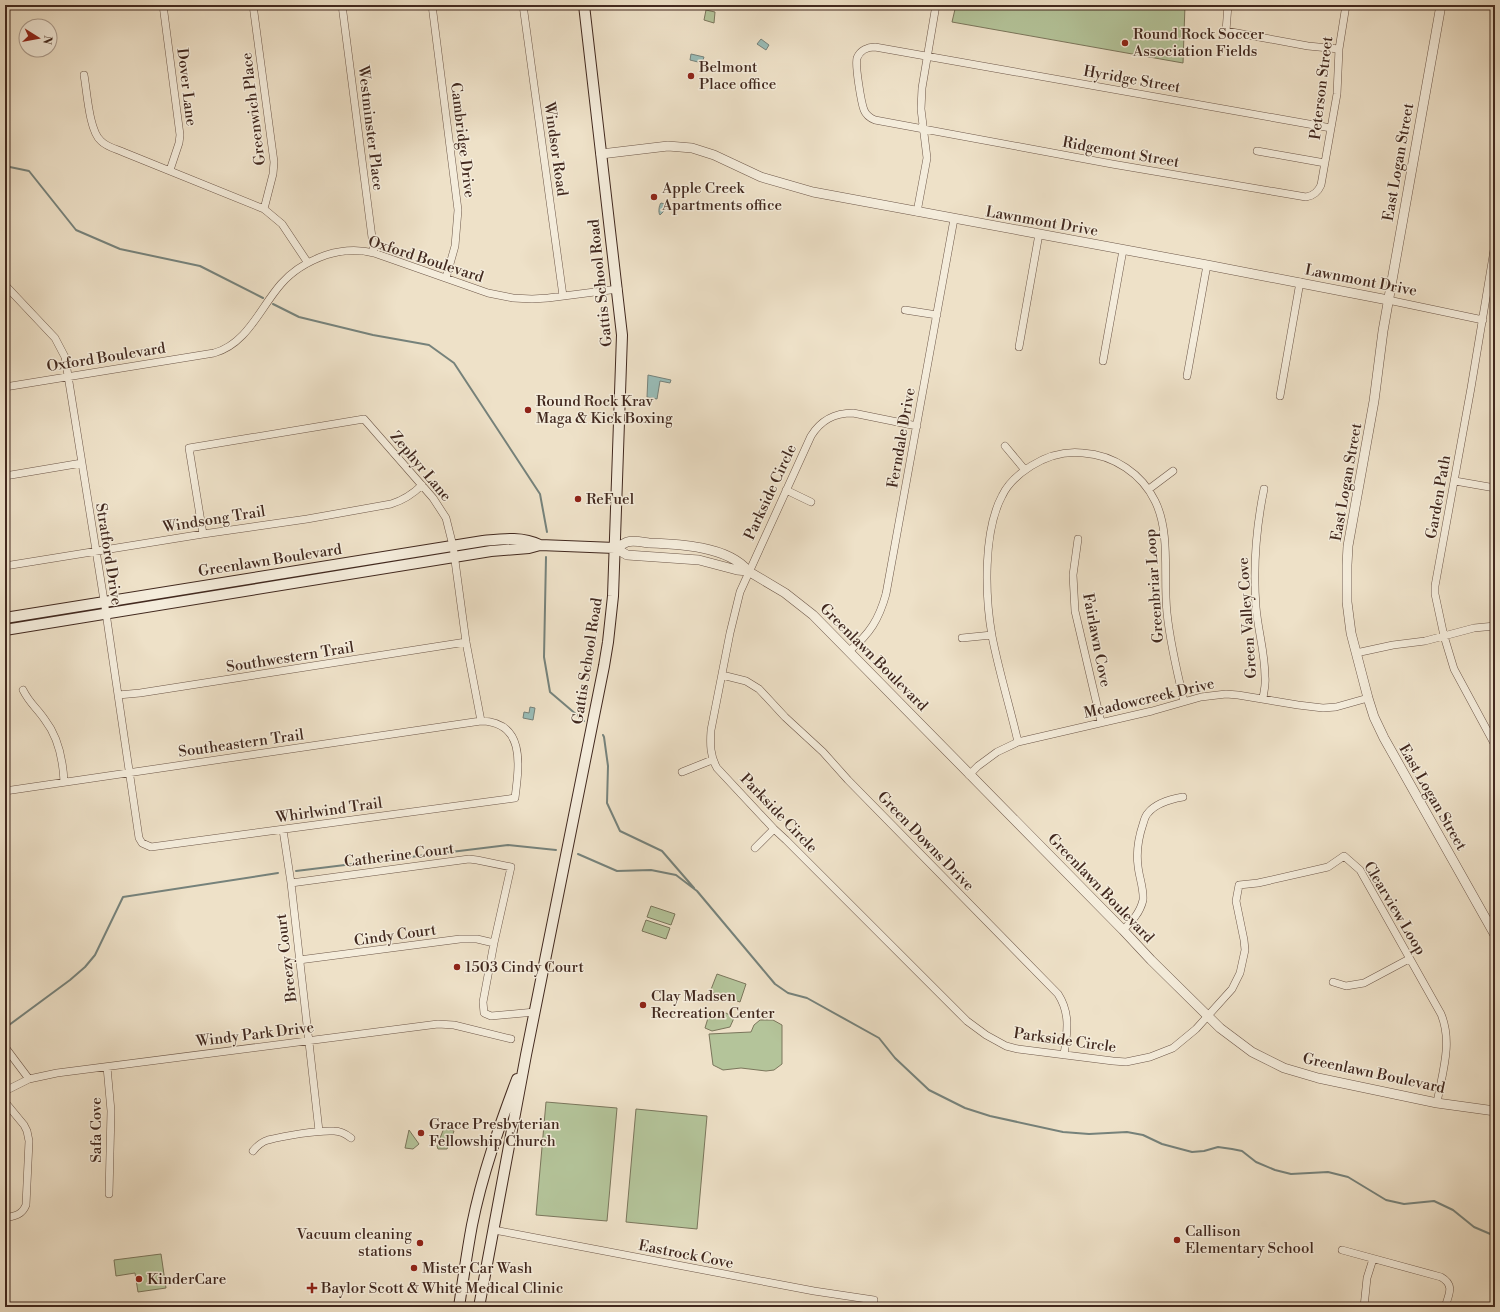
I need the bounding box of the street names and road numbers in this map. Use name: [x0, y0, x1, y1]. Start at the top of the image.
street label: Peterson Street: [1306, 35, 1337, 141]
street label: Dover Lane: [172, 47, 201, 127]
street label: Greenwich Place: [237, 51, 270, 167]
street label: Hyridge Street: [1082, 62, 1183, 98]
street label: Westminster Place: [353, 64, 388, 192]
street label: Cambridge Drive: [446, 81, 479, 199]
street label: Windsor Road: [539, 100, 572, 198]
street label: East Logan Street: [1379, 101, 1418, 223]
street label: Ridgemont Street: [1061, 133, 1182, 172]
street label: Lawnmont Drive: [984, 202, 1100, 241]
street label: Gattis School Road: [584, 218, 617, 348]
street label: Oxford Boulevard: [366, 232, 486, 287]
street label: Lawnmont Drive: [1303, 260, 1419, 301]
street label: Oxford Boulevard: [45, 339, 167, 376]
street label: Ferndale Drive: [883, 386, 920, 490]
street label: East Logan Street: [1327, 421, 1366, 543]
street label: Zephyr Lane: [386, 427, 455, 505]
street label: Parkside Circle: [740, 441, 801, 543]
street label: Garden Path: [1422, 454, 1455, 540]
street label: Stratford Drive: [91, 502, 126, 606]
street label: Windsong Trail: [160, 502, 267, 537]
street label: Greenbriar Loop: [1141, 528, 1168, 644]
street label: Greenlawn Boulevard: [197, 540, 344, 581]
street label: Green Valley Cove: [1234, 557, 1261, 679]
street label: Fairlawn Cove: [1078, 592, 1115, 689]
street label: Gattis School Road: [568, 596, 607, 726]
street label: Greenlawn Boulevard: [816, 599, 932, 716]
street label: Southwestern Trail: [225, 638, 356, 677]
street label: Meadowcreek Drive: [1082, 674, 1216, 723]
street label: Southeastern Trail: [177, 725, 306, 762]
street label: East Logan Street: [1394, 741, 1471, 854]
street label: Parkside Circle: [736, 770, 821, 857]
street label: Green Downs Drive: [873, 787, 978, 895]
street label: Whirlwind Trail: [274, 794, 384, 828]
street label: Greenlawn Boulevard: [1043, 830, 1158, 948]
street label: Catherine Court: [343, 839, 456, 872]
street label: Clearview Loop: [1359, 858, 1430, 959]
street label: Breezy Court: [272, 912, 301, 1004]
street label: Cindy Court: [353, 920, 438, 951]
street label: Windy Park Drive: [194, 1018, 315, 1051]
street label: Parkside Circle: [1012, 1024, 1118, 1057]
street label: Greenlawn Boulevard: [1301, 1049, 1447, 1098]
street label: Safa Cove: [87, 1097, 106, 1163]
street label: Eastrock Cove: [637, 1236, 735, 1273]

